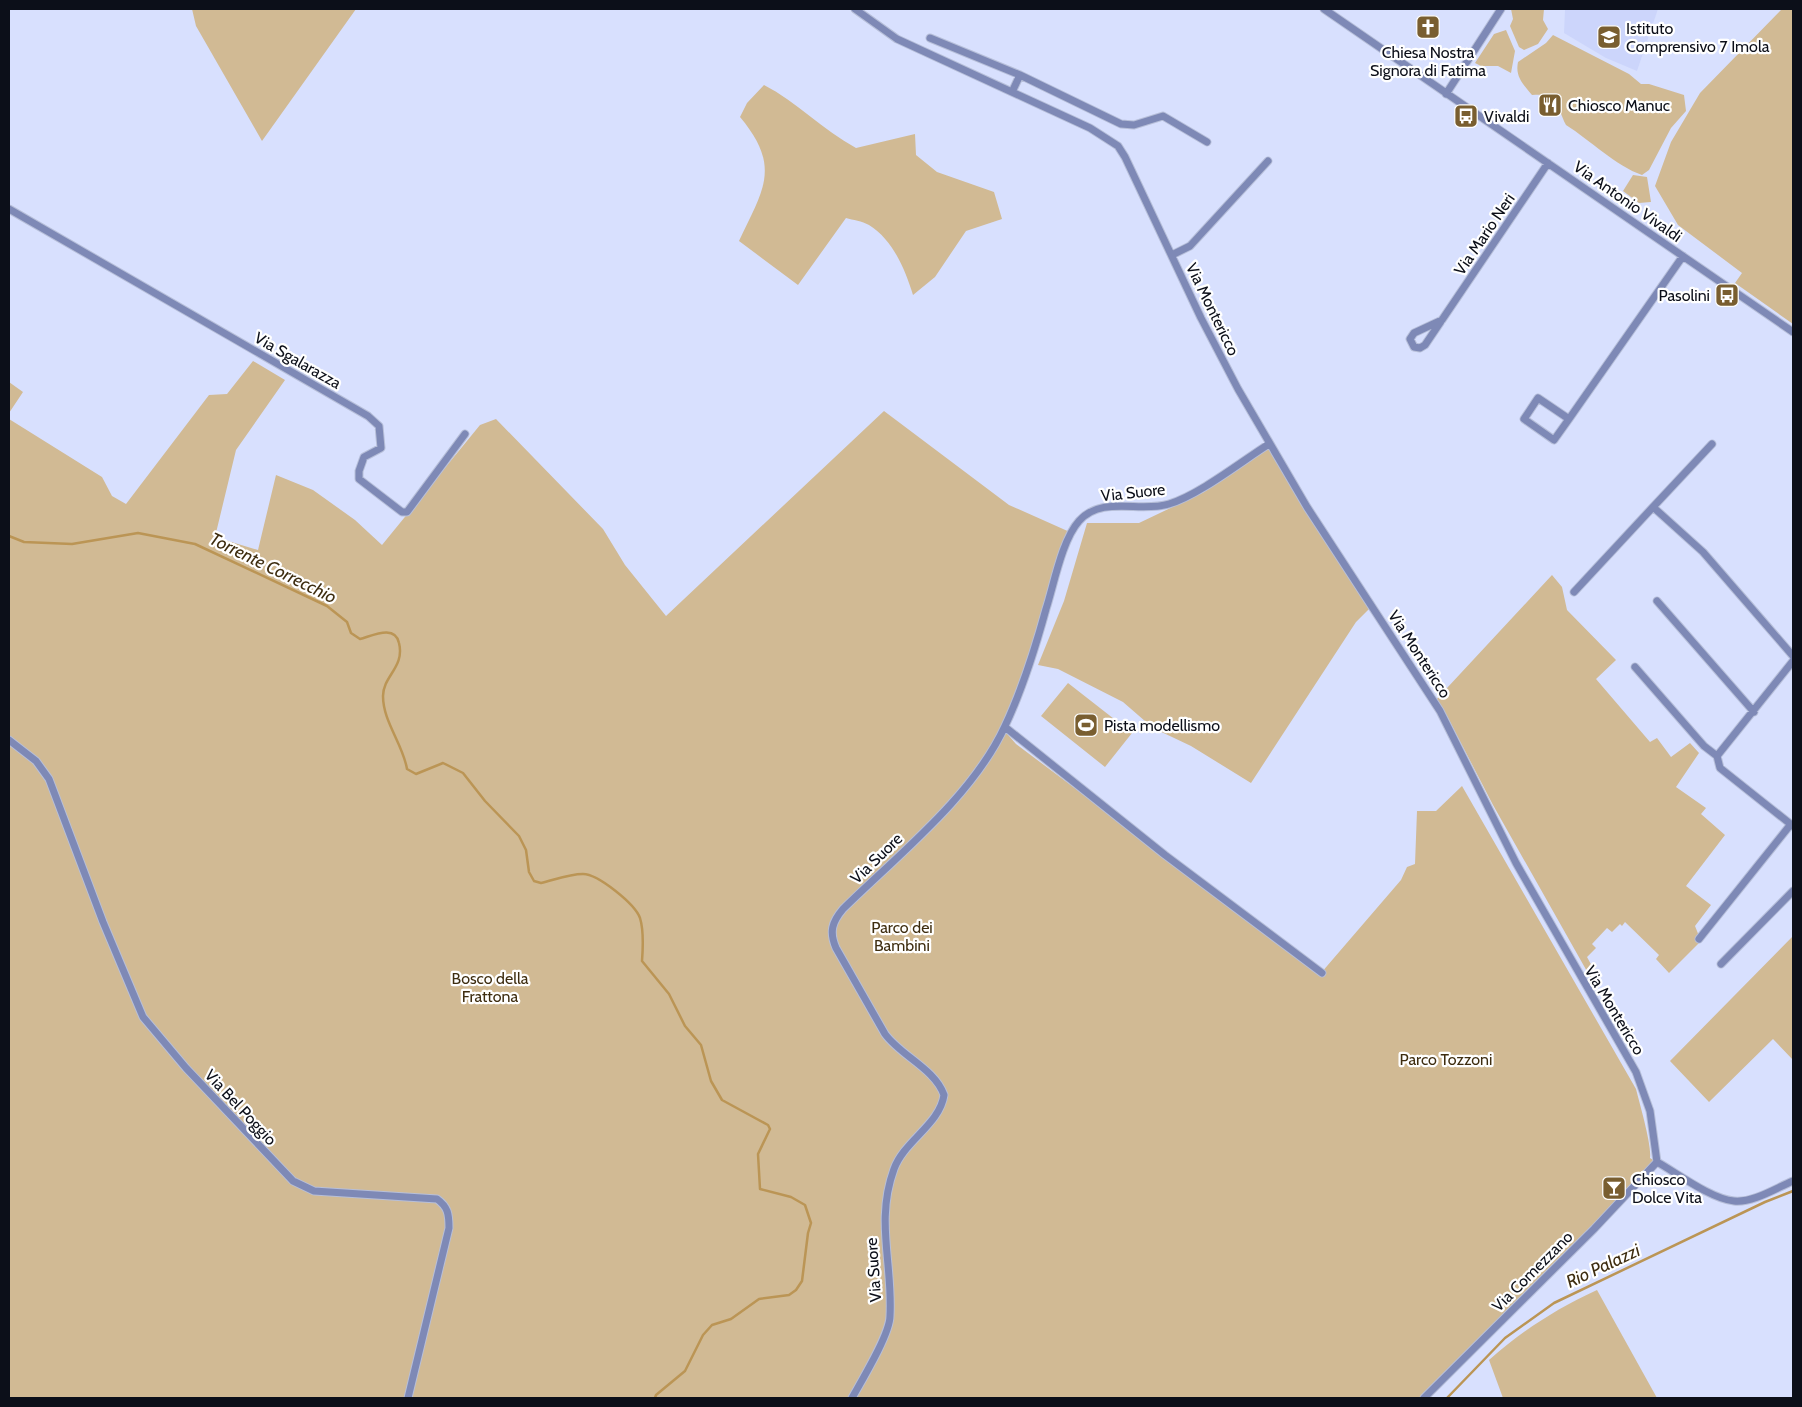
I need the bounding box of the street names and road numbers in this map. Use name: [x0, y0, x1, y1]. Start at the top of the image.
street label: Via Antonio Vivaldi: [1570, 157, 1686, 246]
street label: Via Mario Neri: [1450, 190, 1519, 279]
street label: Via Montericco: [1182, 260, 1243, 359]
street label: Via Sgalarazza: [251, 328, 345, 393]
street label: Via Suore: [1100, 480, 1166, 505]
street label: Via Montericco: [1384, 607, 1455, 702]
street label: Via Suore: [847, 829, 906, 888]
street label: Via Montericco: [1581, 962, 1649, 1058]
street label: Via Bel Poggio: [201, 1066, 281, 1149]
street label: Via Comezzano: [1488, 1227, 1577, 1316]
street label: Via Suore: [862, 1237, 885, 1303]

